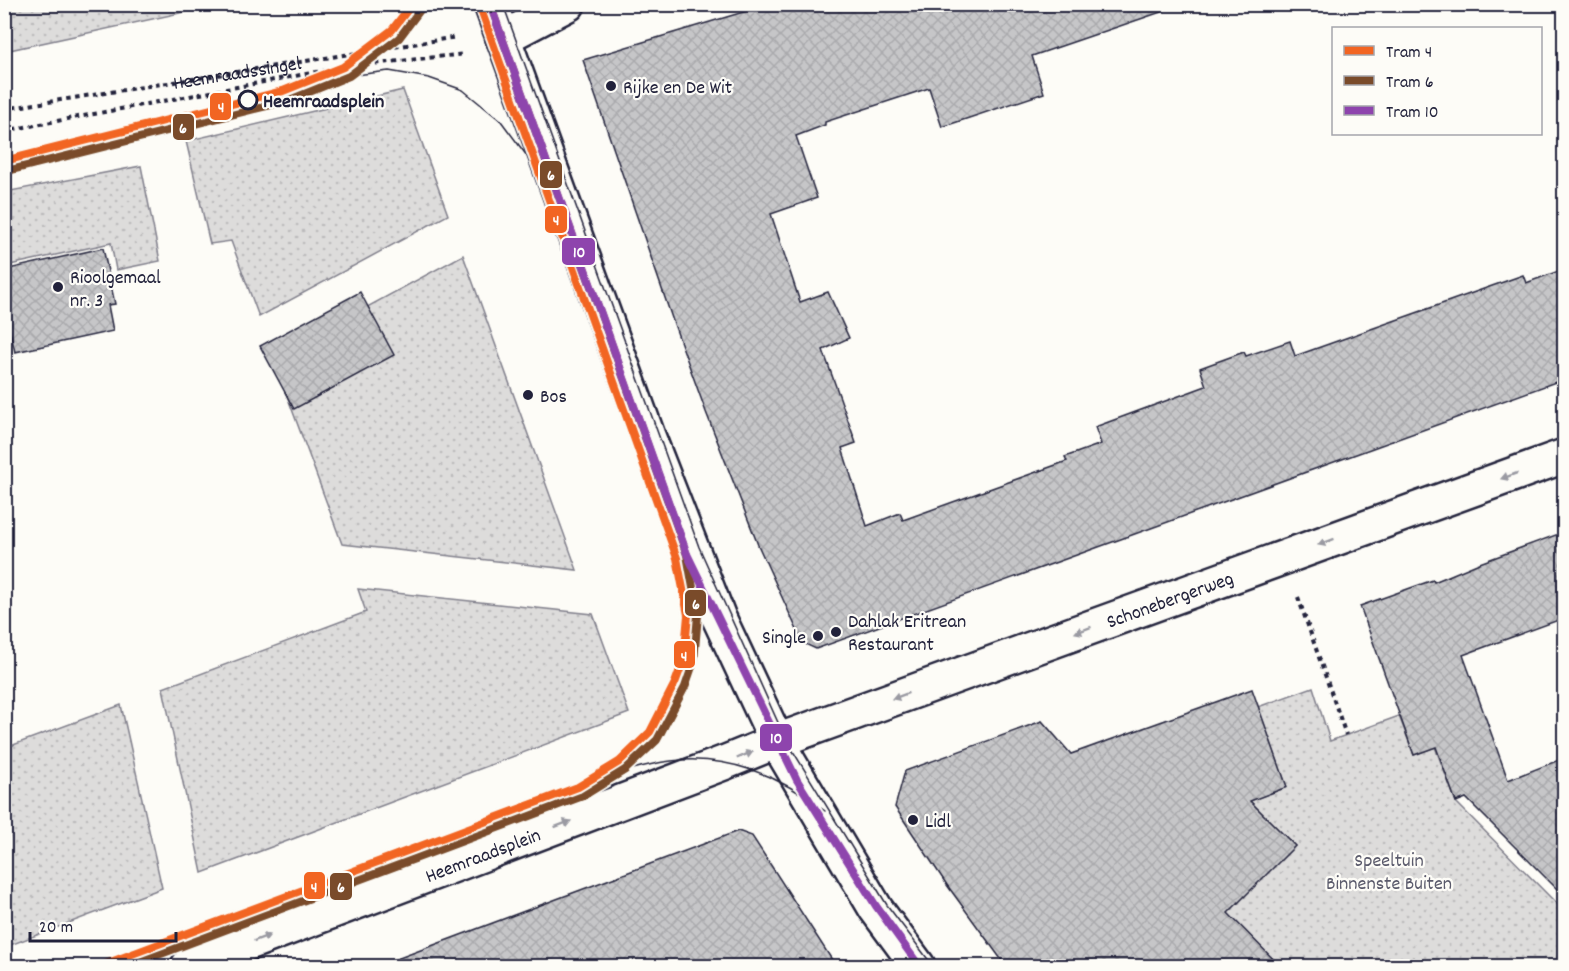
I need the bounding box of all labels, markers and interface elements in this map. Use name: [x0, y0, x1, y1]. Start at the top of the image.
legend: [1332, 27, 1542, 135]
text: Tram 4: [1386, 41, 1432, 66]
street label: Heemraadssingel: [171, 51, 304, 99]
text: Tram 6: [1386, 71, 1434, 96]
place label: Rijke en De Wit: [623, 75, 732, 103]
marker: Rijke en De Wit: [604, 79, 618, 93]
place label: Heemraadsplein: [263, 89, 384, 117]
marker: Heemraadsplein: [238, 90, 258, 110]
line badge: 4: [209, 92, 232, 121]
text: 4: [218, 97, 224, 120]
text: Tram 10: [1386, 101, 1439, 126]
line badge: 6: [172, 113, 195, 141]
text: 6: [179, 118, 187, 141]
line badge: 6: [539, 160, 563, 189]
text: 6: [547, 165, 555, 188]
line badge: 4: [544, 205, 568, 234]
text: 4: [553, 210, 559, 233]
line badge: 10: [561, 237, 596, 266]
text: 10: [573, 242, 585, 265]
place label: Rioolgemaal nr. 3: [70, 265, 161, 316]
marker: Rioolgemaal nr. 3: [51, 280, 65, 294]
place label: Bos: [540, 384, 567, 412]
marker: Bos: [521, 388, 535, 402]
one-way arrow: [1500, 472, 1518, 482]
one-way arrow: [1317, 538, 1335, 548]
street label: Schonebergerweg: [1103, 566, 1238, 637]
line badge: 6: [684, 589, 707, 617]
text: 6: [692, 594, 700, 617]
place label: Dahlak Eritrean Restaurant: [848, 609, 966, 660]
place label: Single: [762, 625, 806, 653]
marker: Dahlak Eritrean Restaurant: [829, 625, 843, 639]
one-way arrow: [1074, 625, 1092, 635]
marker: Single: [811, 629, 825, 643]
line badge: 4: [673, 640, 696, 669]
text: 4: [681, 646, 687, 669]
one-way arrow: [891, 692, 909, 702]
line badge: 10: [759, 723, 793, 752]
text: 10: [770, 728, 782, 751]
one-way arrow: [736, 750, 753, 759]
place label: Lidl: [925, 809, 951, 837]
marker: Lidl: [906, 813, 920, 827]
one-way arrow: [554, 819, 572, 829]
street label: Heemraadsplein: [422, 823, 545, 892]
park label: Speeltuin Binnenste Buiten: [1326, 848, 1452, 899]
line badge: 4: [303, 871, 326, 900]
line badge: 6: [329, 872, 353, 901]
text: 4: [311, 877, 317, 900]
text: 6: [337, 877, 345, 900]
scale bar: [30, 905, 176, 943]
text: 20 m: [39, 916, 73, 941]
one-way arrow: [254, 933, 272, 943]

